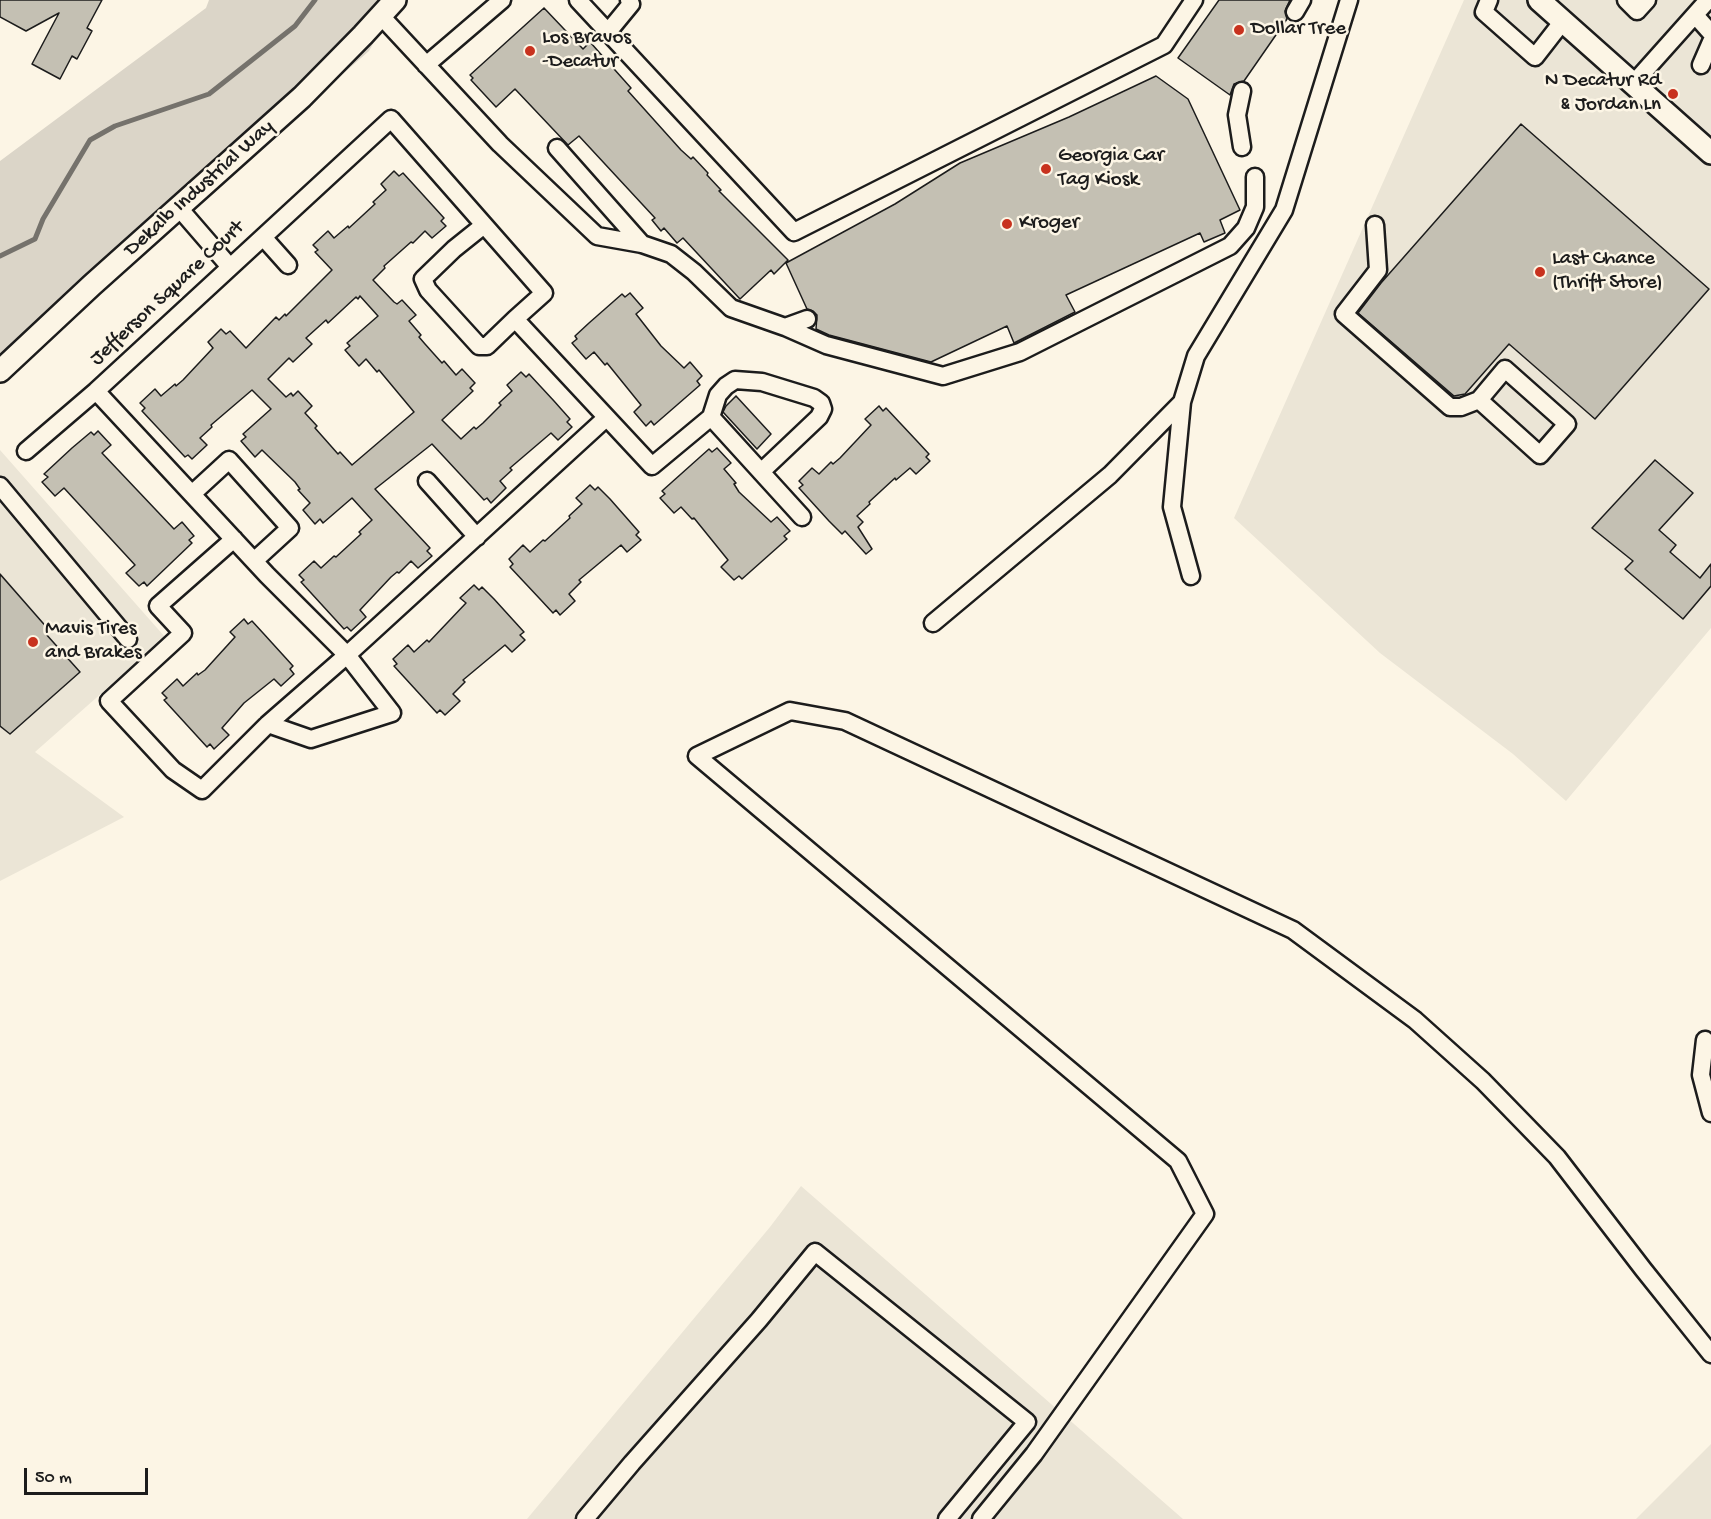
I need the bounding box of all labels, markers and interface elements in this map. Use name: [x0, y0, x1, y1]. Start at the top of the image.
place label: Dollar Tree: [1251, 17, 1346, 43]
marker: Dollar Tree: [1232, 23, 1246, 37]
place label: Los Bravos -Decatur: [542, 26, 631, 76]
marker: Los Bravos -Decatur: [523, 44, 537, 58]
place label: N Decatur Rd & Jordan Ln: [1545, 69, 1661, 119]
marker: N Decatur Rd & Jordan Ln: [1666, 87, 1680, 101]
street label: Dekalb Industrial Way: [120, 115, 280, 263]
place label: Georgia Car Tag Kiosk: [1058, 144, 1164, 194]
marker: Georgia Car Tag Kiosk: [1039, 162, 1053, 176]
place label: Kroger: [1019, 211, 1079, 237]
street label: Jefferson Square Court: [86, 216, 250, 372]
marker: Kroger: [1000, 217, 1014, 231]
place label: Last Chance (Thrift Store): [1552, 247, 1663, 297]
marker: Last Chance (Thrift Store): [1533, 265, 1547, 279]
place label: Mavis Tires and Brakes: [45, 617, 142, 667]
marker: Mavis Tires and Brakes: [26, 635, 40, 649]
scale bar: [27, 1456, 152, 1494]
text: 50 m: [35, 1468, 72, 1489]

